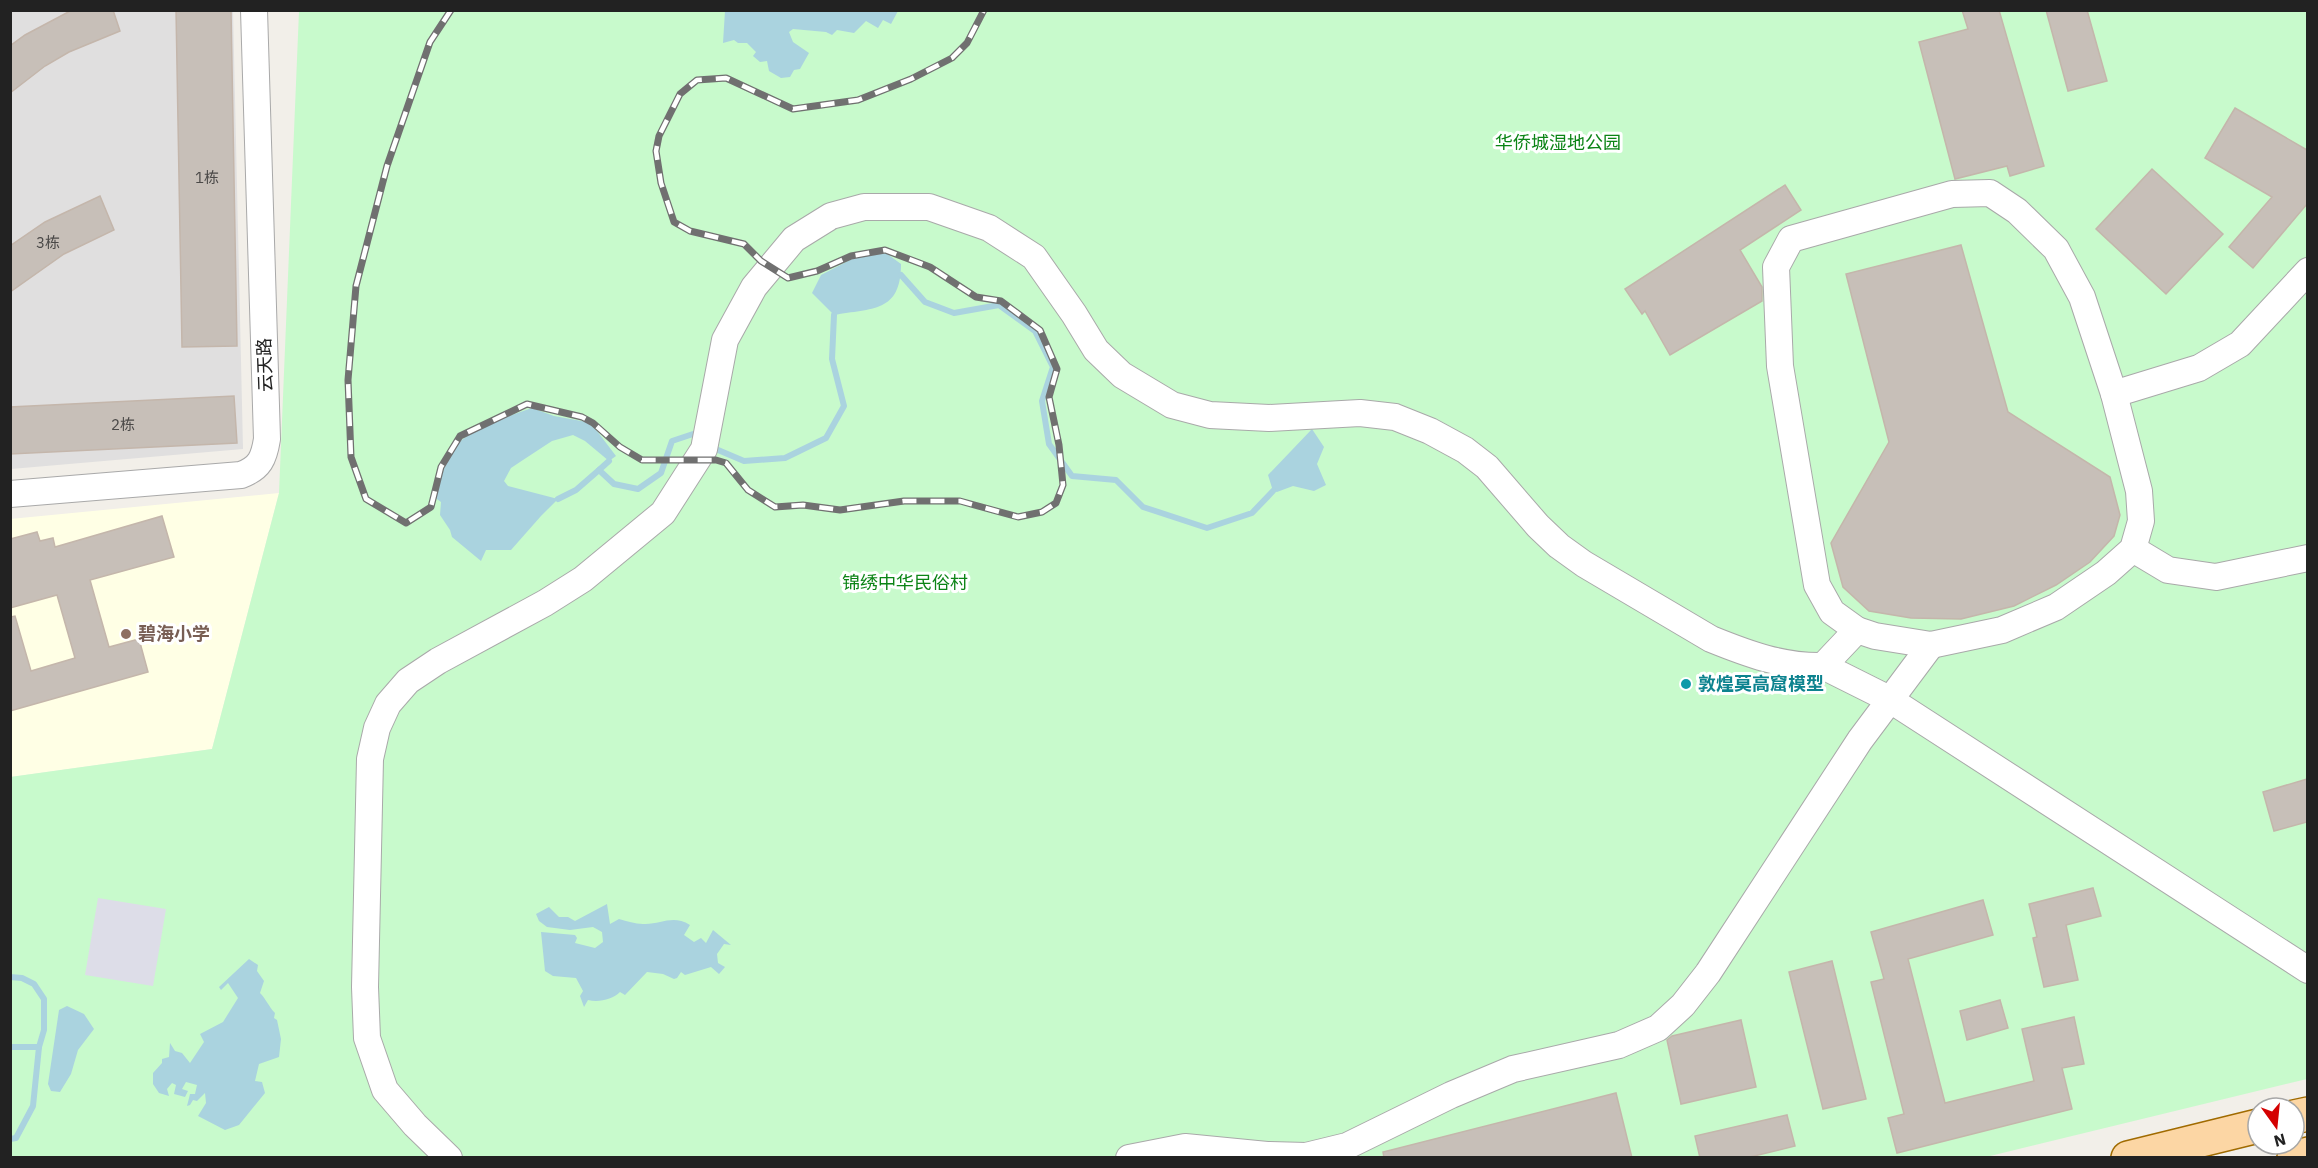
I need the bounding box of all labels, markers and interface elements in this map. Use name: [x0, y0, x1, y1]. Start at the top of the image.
park label: 华侨城湿地公园: [1495, 131, 1621, 154]
house number: 1栋: [195, 168, 219, 187]
house number: 3栋: [36, 233, 60, 252]
street label: 云天路: [252, 338, 277, 392]
house number: 2栋: [111, 415, 135, 434]
park label: 锦绣中华民俗村: [842, 571, 968, 594]
place label: 碧海小学: [138, 622, 210, 645]
marker: 碧海小学: [119, 627, 133, 641]
place label: 敦煌莫高窟模型: [1698, 672, 1824, 695]
marker: 敦煌莫高窟模型: [1679, 677, 1693, 691]
north arrow: [2246, 1096, 2306, 1156]
text: N: [2272, 1129, 2288, 1152]

